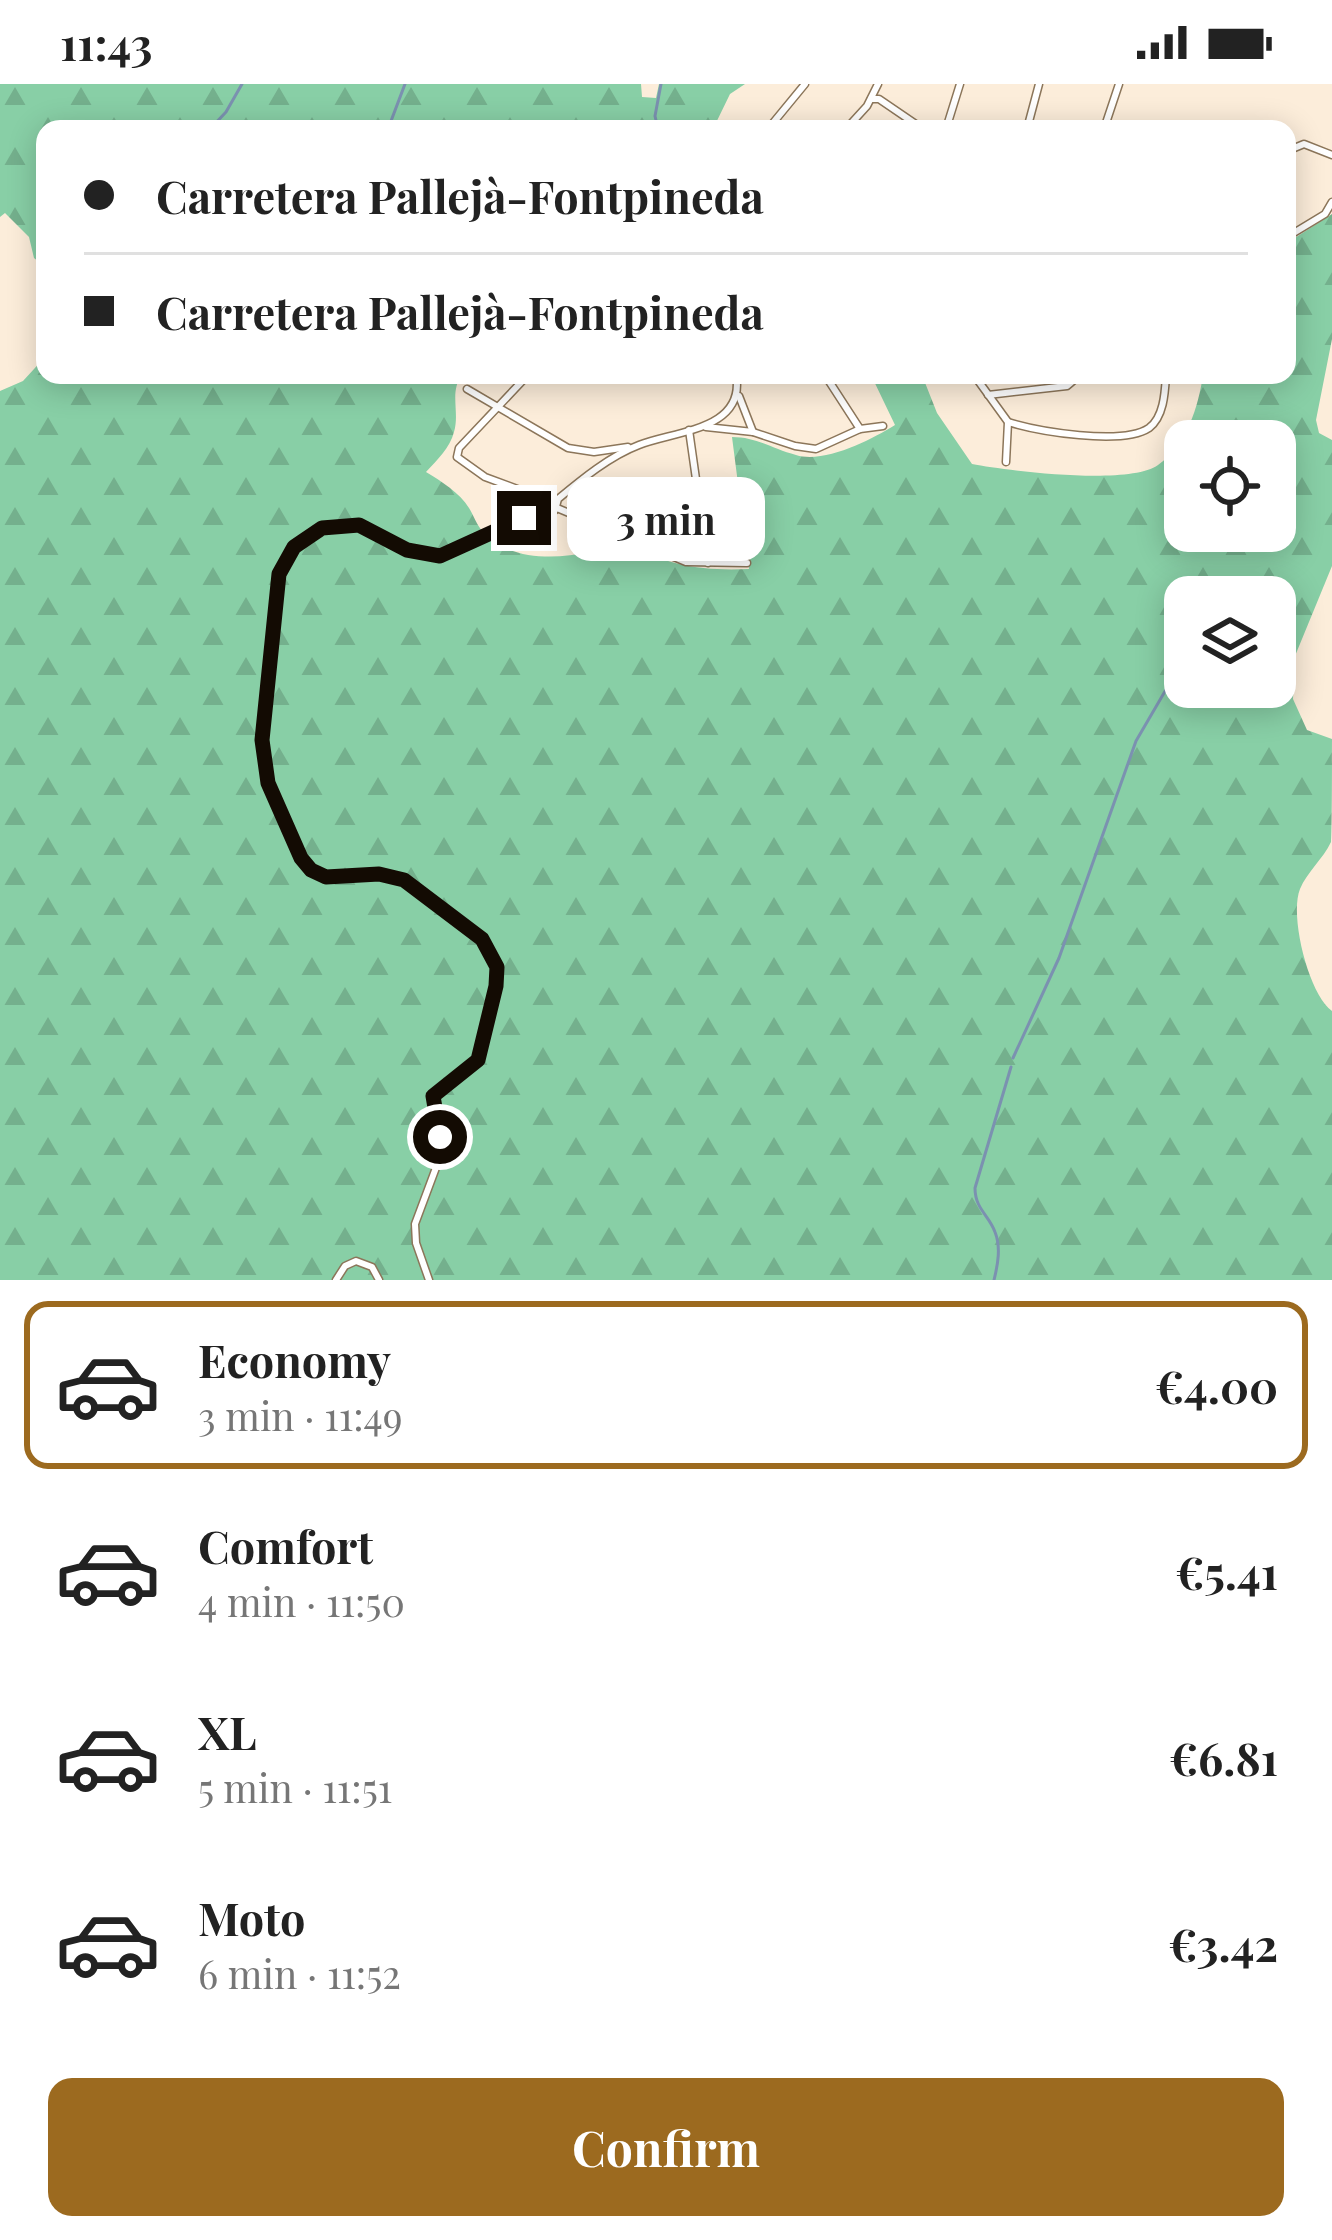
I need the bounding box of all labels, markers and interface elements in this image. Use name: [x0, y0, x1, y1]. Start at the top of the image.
text: 11:43: [60, 12, 152, 72]
text: Carretera Pallejà-Fontpineda: [156, 165, 764, 225]
text: Carretera Pallejà-Fontpineda: [156, 281, 764, 341]
map controls: [1164, 420, 1296, 708]
button: locate: [1164, 420, 1296, 552]
callout: 3 min: [566, 476, 764, 560]
route end: [497, 491, 551, 545]
text: 3 min: [616, 493, 716, 545]
button: layers: [1164, 576, 1296, 708]
route start: [413, 1110, 467, 1164]
text: Economy: [198, 1329, 391, 1389]
icon: car: [54, 1331, 162, 1439]
text: €4.00: [1155, 1355, 1278, 1415]
text: 3 min · 11:49: [198, 1389, 403, 1441]
text: Comfort: [198, 1515, 373, 1575]
icon: car: [54, 1517, 162, 1625]
text: €5.41: [1175, 1541, 1278, 1601]
text: 4 min · 11:50: [198, 1575, 405, 1627]
text: XL: [198, 1701, 257, 1761]
icon: car: [54, 1703, 162, 1811]
text: €6.81: [1169, 1727, 1278, 1787]
text: 5 min · 11:51: [198, 1761, 392, 1813]
text: Moto: [198, 1887, 305, 1947]
icon: car: [54, 1889, 162, 1997]
text: €3.42: [1169, 1913, 1278, 1973]
text: 6 min · 11:52: [198, 1947, 401, 1999]
button: Confirm: [48, 2078, 1284, 2216]

